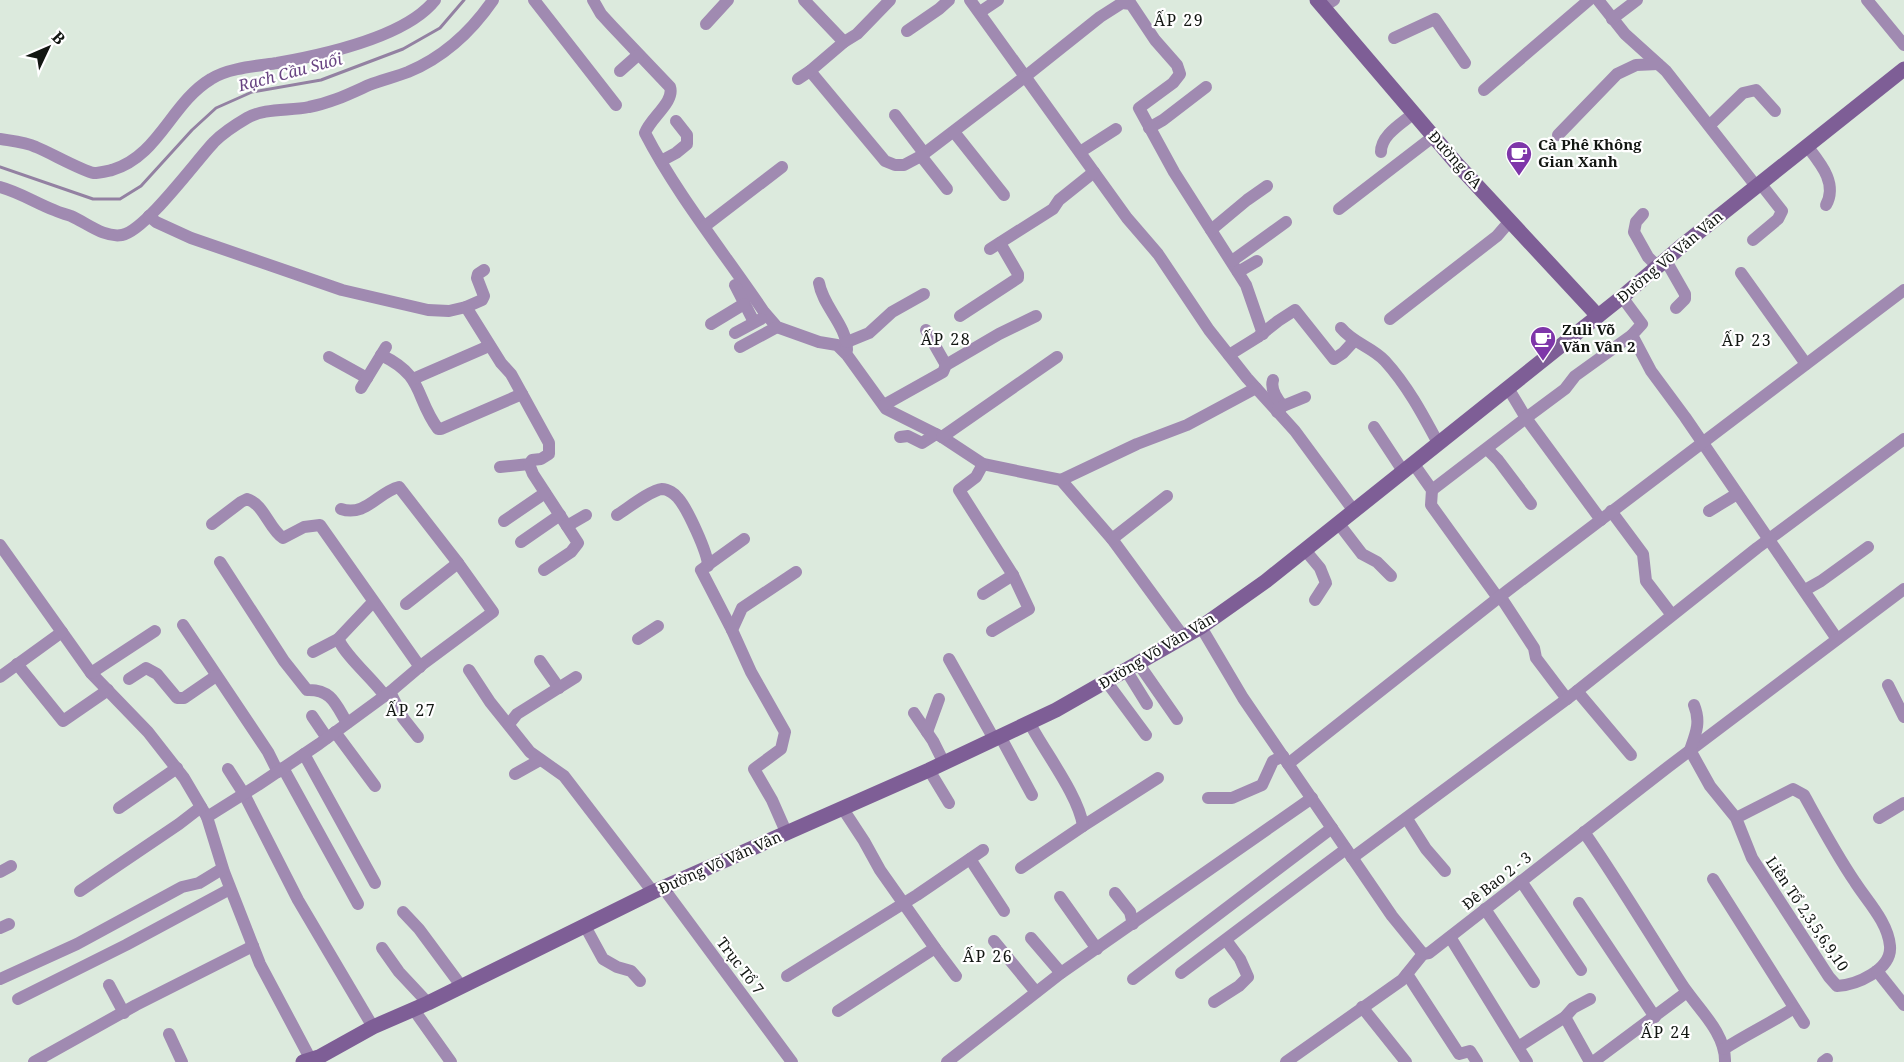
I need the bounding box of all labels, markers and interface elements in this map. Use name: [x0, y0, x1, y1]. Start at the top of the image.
district label: ẤP 29: [1154, 9, 1204, 31]
north arrow: [18, 18, 78, 78]
text: B: [47, 26, 71, 49]
water label: Rạch Cầu Suối: [235, 48, 345, 97]
street label: Đường 6A: [1425, 126, 1487, 193]
place label: Cà Phê Không Gian Xanh: [1538, 134, 1642, 171]
cafe icon: Cà Phê Không Gian Xanh: [1504, 139, 1534, 177]
street label: Đường Võ Văn Vân: [1612, 206, 1727, 306]
place label: Zuli Võ Văn Vân 2: [1562, 319, 1635, 356]
cafe icon: Zuli Võ Văn Vân 2: [1528, 324, 1558, 362]
district label: ẤP 28: [921, 328, 971, 350]
district label: ẤP 23: [1722, 329, 1772, 351]
street label: Đường Võ Văn Vân: [1095, 607, 1219, 693]
district label: ẤP 27: [386, 699, 436, 721]
street label: Đường Võ Văn Vân: [655, 826, 784, 898]
street label: Đê Bao 2 - 3: [1458, 847, 1535, 914]
street label: Liên Tổ 2,3,5,6,9,10: [1762, 852, 1854, 975]
street label: Trục Tổ 7: [713, 933, 769, 998]
district label: ẤP 26: [963, 945, 1013, 967]
district label: ẤP 24: [1641, 1021, 1691, 1043]

